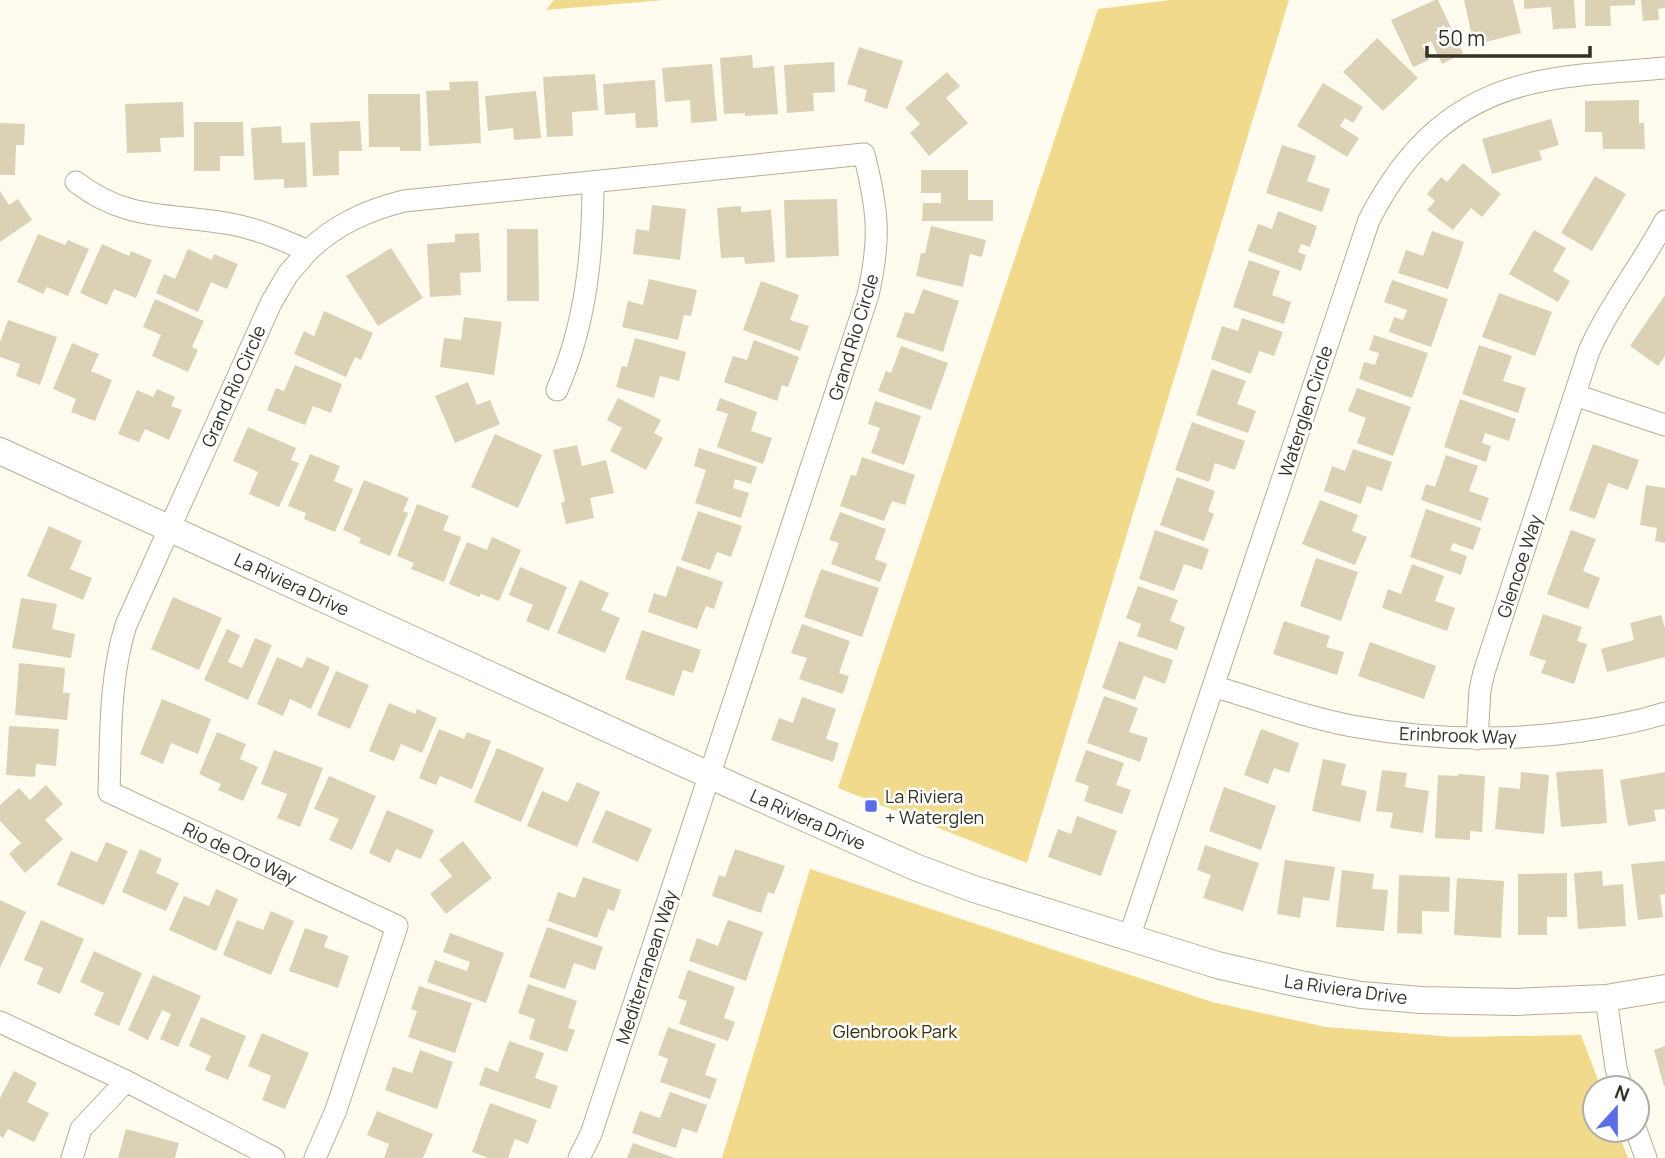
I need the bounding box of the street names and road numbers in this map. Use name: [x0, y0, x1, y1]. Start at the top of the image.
street label: Grand Rio Circle: [822, 271, 884, 403]
street label: Grand Rio Circle: [195, 321, 271, 451]
street label: Waterglen Circle: [1272, 342, 1338, 480]
street label: Glencoe Way: [1491, 511, 1547, 621]
street label: La Riviera Drive: [231, 547, 353, 621]
street label: Erinbrook Way: [1399, 721, 1518, 749]
street label: La Riviera Drive: [746, 783, 870, 855]
street label: Rio de Oro Way: [179, 816, 301, 890]
street label: Mediterranean Way: [610, 886, 682, 1047]
street label: La Riviera Drive: [1283, 968, 1409, 1010]

